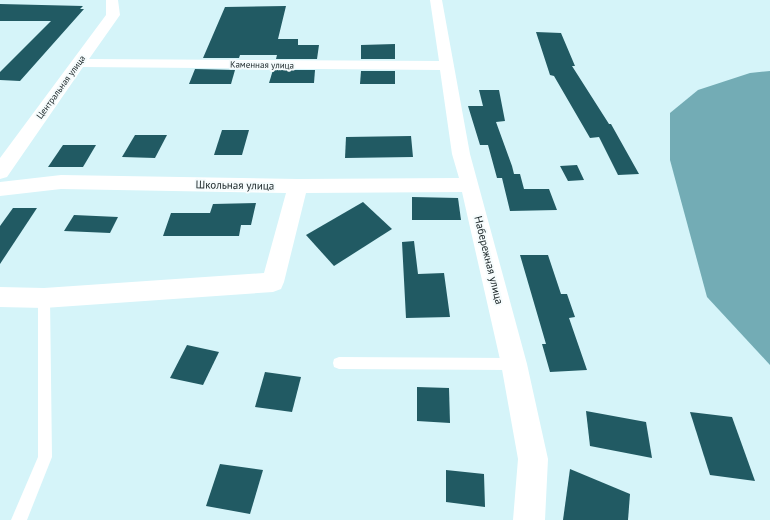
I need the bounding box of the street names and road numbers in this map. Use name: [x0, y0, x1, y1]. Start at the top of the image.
street label: Центральная улица: [34, 53, 87, 121]
street label: Каменная улица: [230, 58, 294, 71]
street label: Школьная улица: [195, 177, 275, 193]
street label: Набережная улица: [471, 214, 507, 306]

